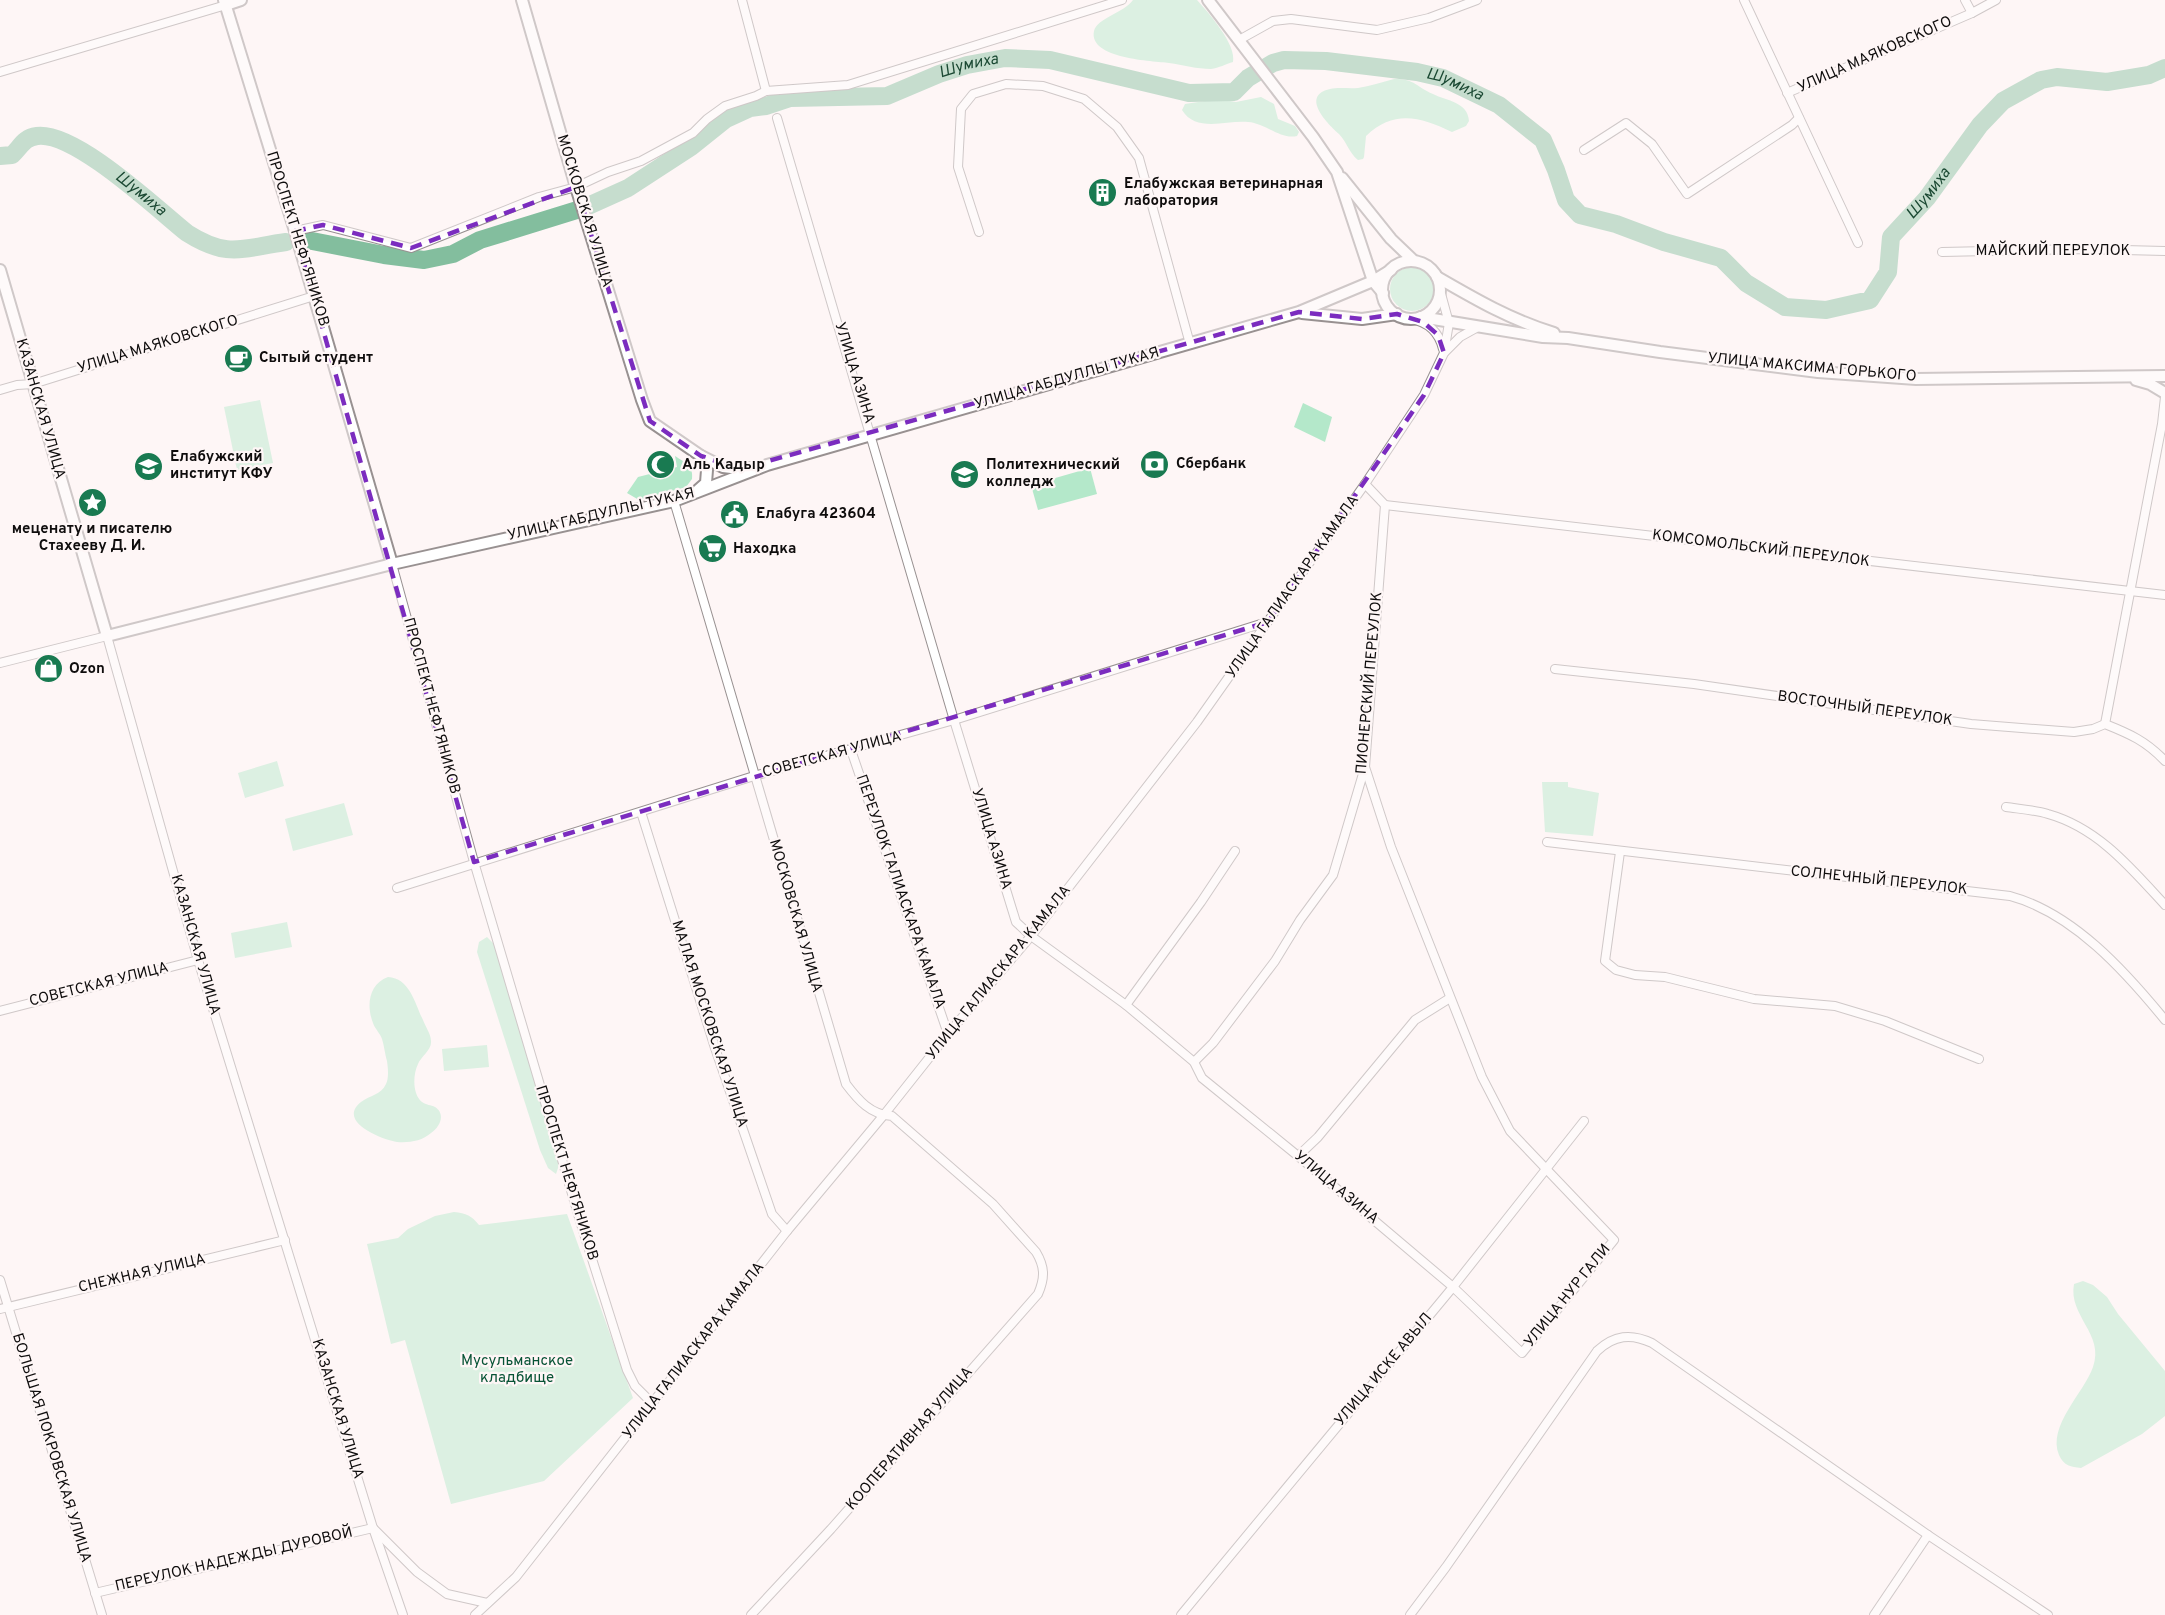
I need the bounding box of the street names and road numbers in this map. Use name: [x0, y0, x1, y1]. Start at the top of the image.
street label: УЛИЦА МАЯКОВСКОГО: [1795, 12, 1955, 98]
street label: МОСКОВСКАЯ УЛИЦА: [552, 132, 616, 290]
street label: ПРОСПЕКТ НЕФТЯНИКОВ: [261, 149, 333, 329]
street label: МАЙСКИЙ ПЕРЕУЛОК: [1976, 240, 2131, 261]
street label: УЛИЦА МАЯКОВСКОГО: [75, 311, 241, 379]
street label: УЛИЦА АЗИНА: [830, 320, 878, 426]
street label: КАЗАНСКАЯ УЛИЦА: [11, 337, 69, 481]
street label: УЛИЦА ГАБДУЛЛЫ ТУКАЯ: [972, 343, 1162, 415]
street label: УЛИЦА МАКСИМА ГОРЬКОГО: [1707, 349, 1917, 387]
street label: УЛИЦА ГАБДУЛЛЫ ТУКАЯ: [505, 484, 697, 546]
street label: УЛИЦА ГАЛИАСКАРА КАМАЛА: [1222, 492, 1364, 682]
street label: КОМСОМОЛЬСКИЙ ПЕРЕУЛОК: [1651, 524, 1871, 572]
street label: ПИОНЕРСКИЙ ПЕРЕУЛОК: [1351, 591, 1387, 775]
street label: ПРОСПЕКТ НЕФТЯНИКОВ: [398, 616, 464, 796]
street label: ВОСТОЧНЫЙ ПЕРЕУЛОК: [1776, 685, 1954, 731]
street label: СОВЕТСКАЯ УЛИЦА: [760, 727, 904, 783]
street label: ПЕРЕУЛОК ГАЛИАСКАРА КАМАЛА: [851, 772, 949, 1012]
street label: УЛИЦА АЗИНА: [967, 786, 1015, 892]
street label: МОСКОВСКАЯ УЛИЦА: [764, 837, 826, 995]
street label: СОЛНЕЧНЫЙ ПЕРЕУЛОК: [1790, 860, 1969, 900]
street label: КАЗАНСКАЯ УЛИЦА: [166, 873, 224, 1017]
street label: УЛИЦА ГАЛИАСКАРА КАМАЛА: [923, 882, 1075, 1064]
street label: МАЛАЯ МОСКОВСКАЯ УЛИЦА: [666, 918, 752, 1130]
street label: СОВЕТСКАЯ УЛИЦА: [27, 958, 171, 1012]
street label: ПРОСПЕКТ НЕФТЯНИКОВ: [530, 1083, 602, 1263]
street label: УЛИЦА АЗИНА: [1290, 1147, 1382, 1229]
street label: УЛИЦА НУР ГАЛИ: [1521, 1241, 1615, 1351]
street label: СНЕЖНАЯ УЛИЦА: [77, 1250, 207, 1298]
street label: УЛИЦА ГАЛИАСКАРА КАМАЛА: [619, 1259, 769, 1443]
street label: УЛИЦА ИСКЕ АВЫЛ: [1331, 1310, 1437, 1430]
street label: БОЛЬШАЯ ПОКРОВСКАЯ УЛИЦА: [7, 1331, 95, 1565]
street label: КАЗАНСКАЯ УЛИЦА: [307, 1337, 367, 1481]
street label: КООПЕРАТИВНАЯ УЛИЦА: [843, 1363, 977, 1515]
street label: ПЕРЕУЛОК НАДЕЖДЫ ДУРОВОЙ: [113, 1521, 355, 1597]

